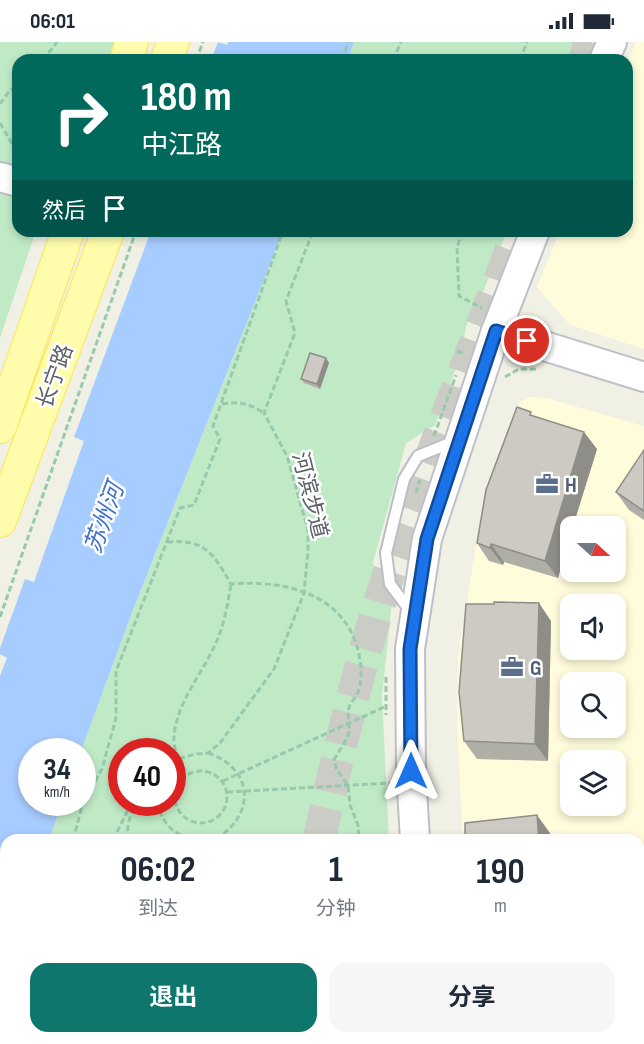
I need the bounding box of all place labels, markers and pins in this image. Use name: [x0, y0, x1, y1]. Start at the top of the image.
pin: [501, 315, 552, 366]
office icon: H: [534, 471, 560, 497]
place label: H: [565, 472, 577, 499]
office icon: G: [499, 654, 525, 680]
place label: G: [530, 655, 542, 682]

